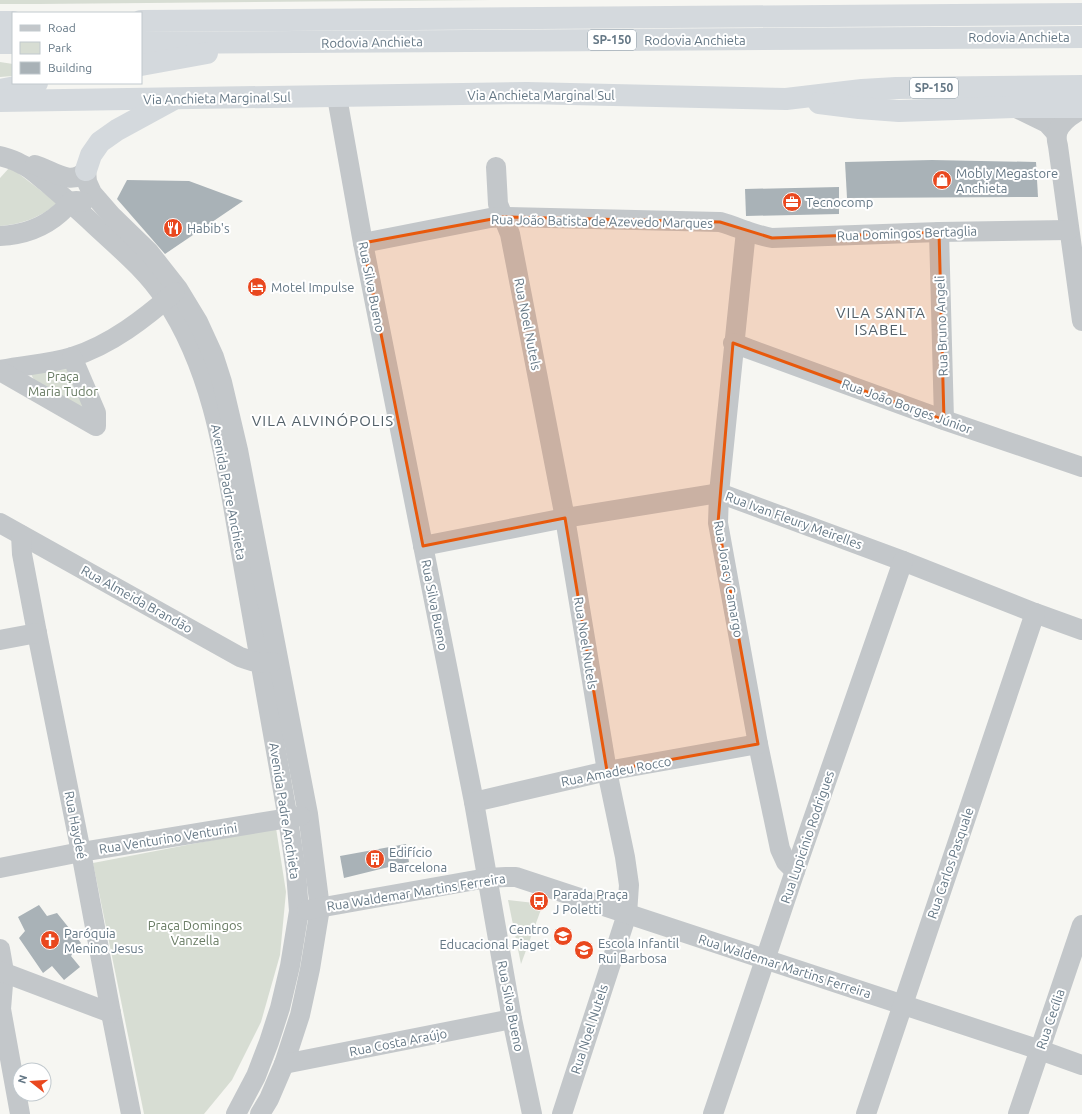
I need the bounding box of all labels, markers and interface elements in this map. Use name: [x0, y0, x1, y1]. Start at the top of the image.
legend: [12, 12, 142, 84]
text: Road: [48, 21, 76, 34]
road number: SP-150: [588, 30, 636, 50]
street label: Rodovia Anchieta: [968, 30, 1070, 44]
street label: Rodovia Anchieta: [644, 33, 746, 47]
street label: Rodovia Anchieta: [321, 34, 423, 50]
text: Park: [48, 41, 72, 54]
text: Building: [48, 61, 92, 74]
road number: SP-150: [910, 78, 958, 98]
street label: Via Anchieta Marginal Sul: [467, 88, 615, 102]
street label: Via Anchieta Marginal Sul: [143, 90, 291, 106]
place label: Mobly Megastore Anchieta: [956, 166, 1058, 195]
shop icon: Mobly Megastore Anchieta: [931, 169, 953, 191]
office icon: Tecnocomp: [781, 191, 803, 213]
place label: Tecnocomp: [806, 195, 873, 209]
street label: Rua João Batista de Azevedo Marques: [491, 212, 713, 230]
restaurant icon: Habib's: [162, 217, 184, 239]
place label: Habib's: [187, 221, 230, 235]
street label: Rua Domingos Bertaglia: [837, 224, 977, 242]
street label: Rua Silva Bueno: [356, 240, 388, 334]
street label: Rua Bruno Angeli: [932, 275, 950, 377]
hotel icon: Motel Impulse: [246, 276, 268, 298]
street label: Rua Noel Nutels: [512, 277, 544, 372]
place label: Motel Impulse: [271, 280, 354, 294]
district label: VILA SANTA ISABEL: [836, 304, 926, 338]
park label: Praça Maria Tudor: [28, 369, 98, 398]
street label: Rua João Borges Júnior: [840, 376, 974, 436]
district label: VILA ALVINÓPOLIS: [252, 412, 394, 429]
street label: Avenida Padre Anchieta: [209, 423, 249, 561]
street label: Rua Ivan Fleury Meirelles: [724, 489, 865, 551]
street label: Rua Joracy Camargo: [712, 519, 746, 639]
street label: Rua Silva Bueno: [419, 558, 451, 652]
street label: Rua Almeida Brandão: [79, 563, 195, 635]
street label: Rua Noel Nutels: [572, 596, 600, 691]
street label: Avenida Padre Anchieta: [267, 742, 303, 880]
street label: Rua Amadeu Rocco: [560, 753, 672, 789]
street label: Rua Lupicínio Rodrigues: [778, 768, 836, 905]
street label: Rua Haydeé: [63, 790, 89, 860]
street label: Rua Carlos Pasquale: [924, 806, 976, 920]
street label: Rua Venturino Venturini: [98, 820, 238, 856]
place label: Edifício Barcelona: [389, 845, 447, 874]
building icon: Edifício Barcelona: [364, 848, 386, 870]
street label: Rua Waldemar Martins Ferreira: [326, 871, 506, 913]
place label: Parada Praça J Poletti: [553, 887, 628, 916]
bus stop icon: Parada Praça J Poletti: [528, 890, 550, 912]
park label: Praça Domingos Vanzella: [148, 918, 243, 947]
place label: Centro Educacional Piaget: [439, 922, 549, 951]
school or university icon: Centro Educacional Piaget: [552, 925, 574, 947]
place label: Paróquia Menino Jesus: [64, 926, 144, 955]
church icon: Paróquia Menino Jesus: [39, 929, 61, 951]
street label: Rua Waldemar Martins Ferreira: [697, 931, 873, 1001]
place label: Escola Infantil Rui Barbosa: [598, 936, 680, 965]
school or university icon: Escola Infantil Rui Barbosa: [573, 939, 595, 961]
street label: Rua Silva Bueno: [495, 959, 527, 1053]
street label: Rua Noel Nutels: [568, 982, 610, 1076]
street label: Rua Cecília: [1033, 987, 1067, 1051]
street label: Rua Costa Araújo: [348, 1026, 448, 1058]
north arrow: [12, 1062, 52, 1102]
text: N: [15, 1073, 29, 1085]

